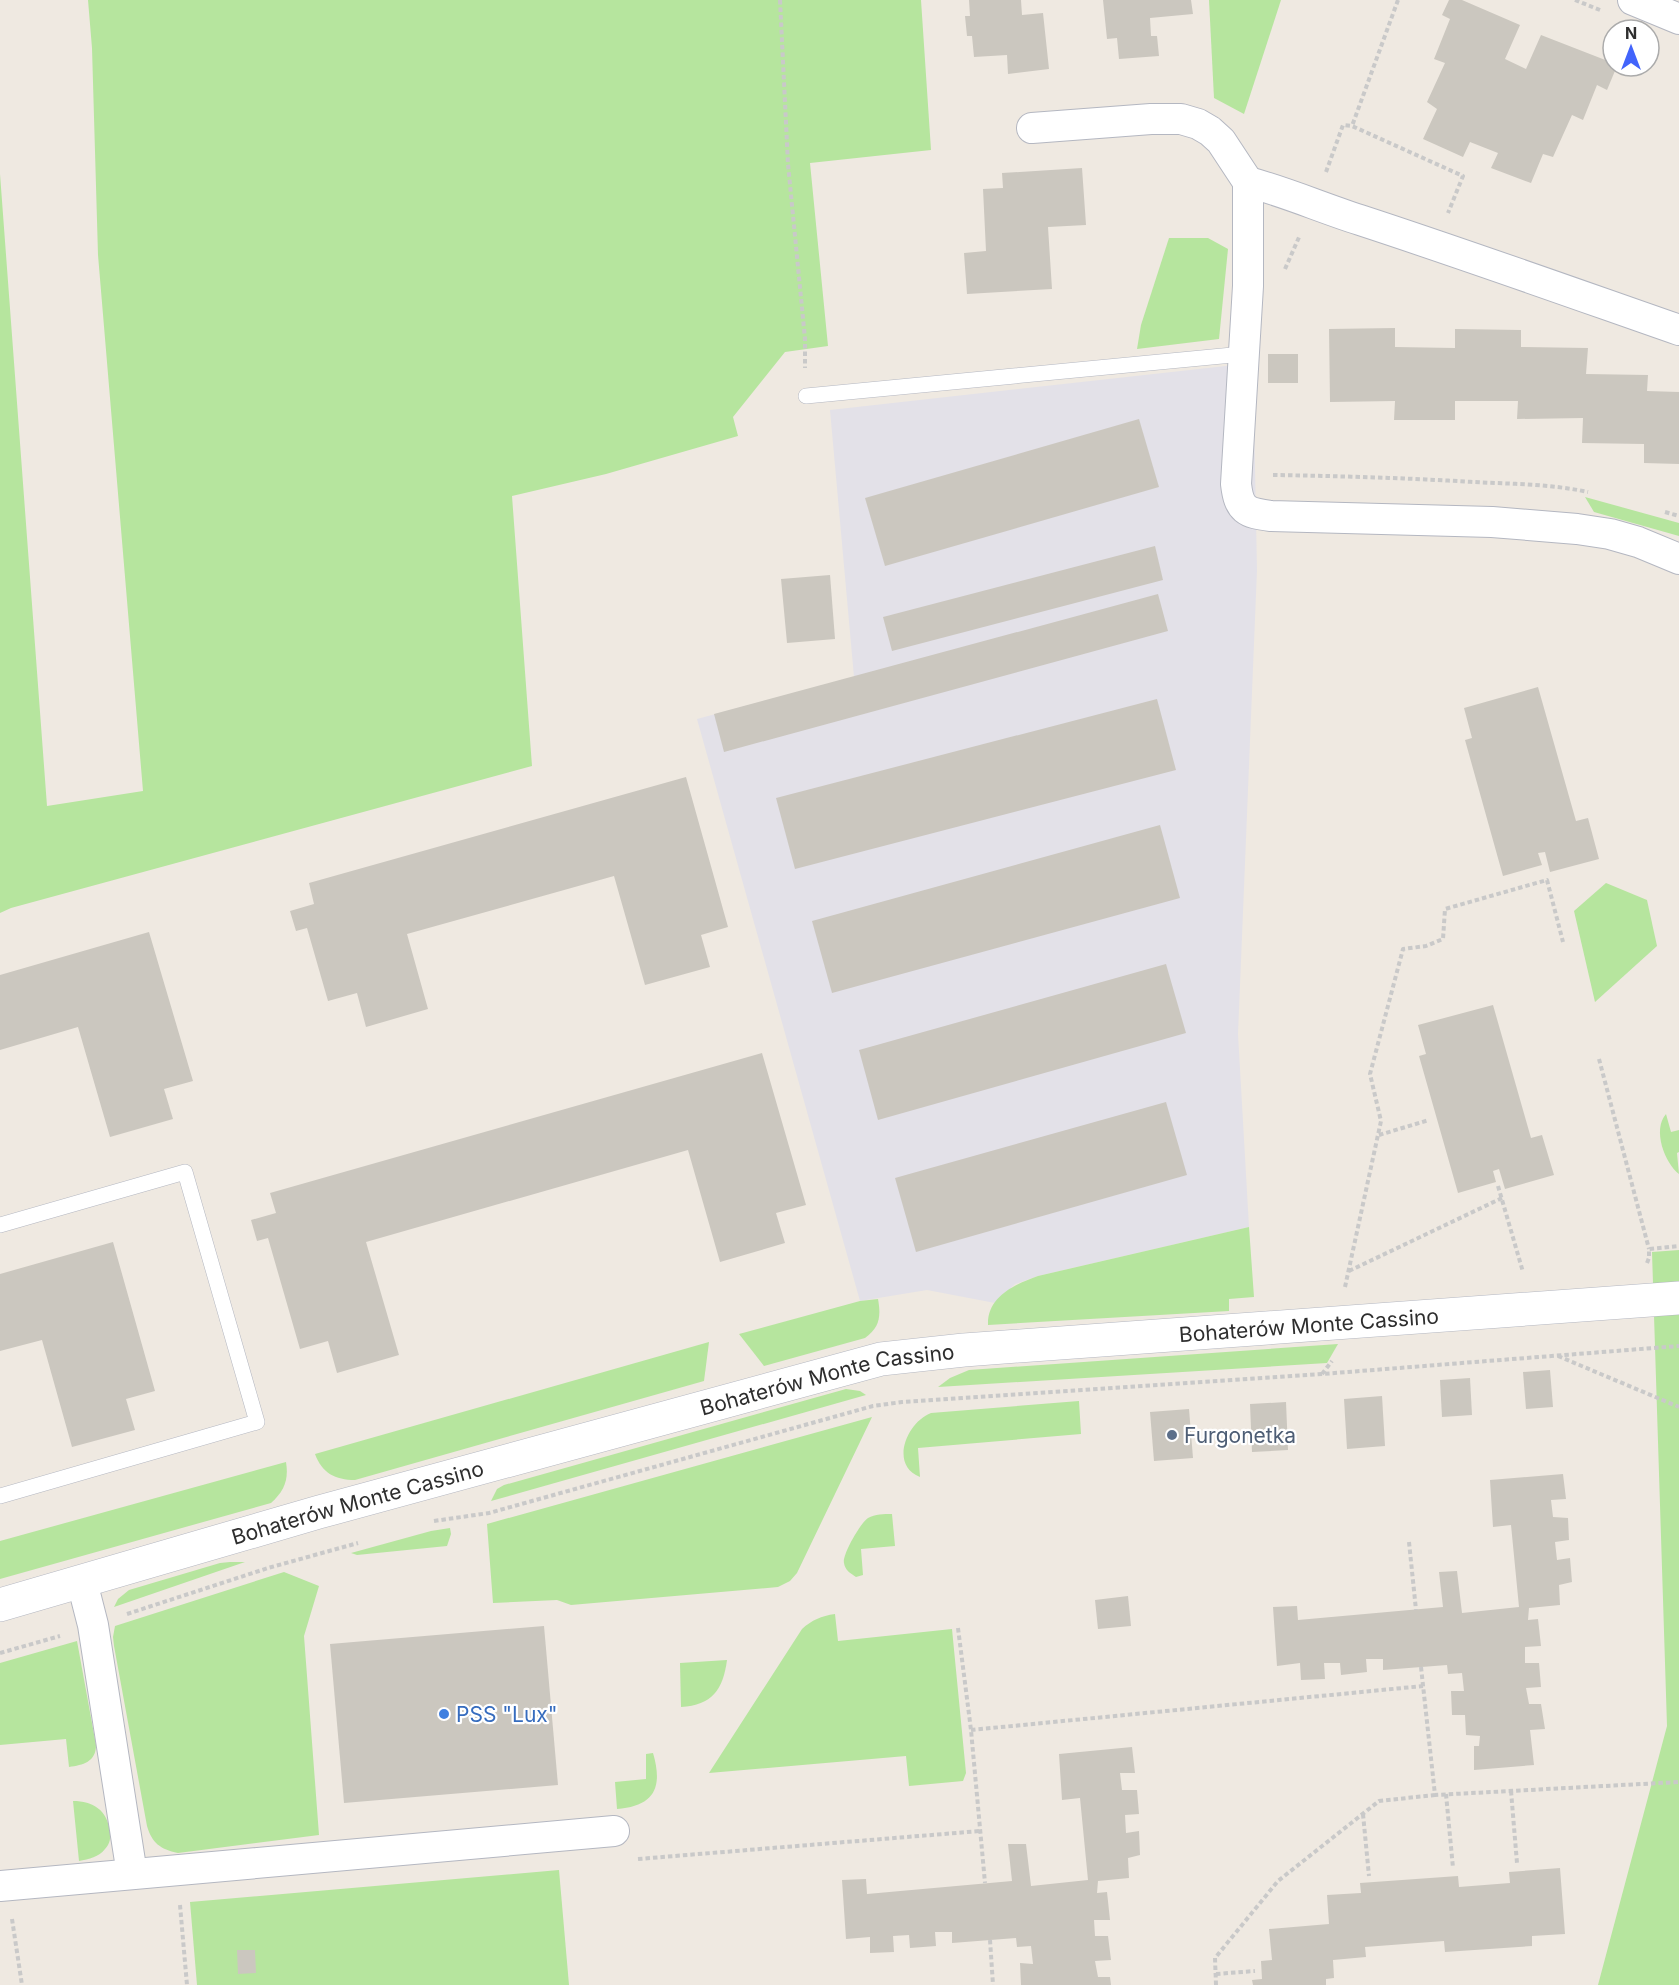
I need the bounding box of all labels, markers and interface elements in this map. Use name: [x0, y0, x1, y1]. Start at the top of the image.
north arrow: [1601, 18, 1661, 78]
text: N: [1625, 23, 1637, 43]
street label: Bohaterów Monte Cassino: [1178, 1303, 1440, 1347]
street label: Bohaterów Monte Cassino: [697, 1339, 955, 1420]
place label: Furgonetka: [1184, 1423, 1296, 1448]
marker: Furgonetka: [1165, 1428, 1179, 1442]
street label: Bohaterów Monte Cassino: [229, 1455, 486, 1549]
place label: PSS "Lux": [456, 1702, 558, 1727]
marker: PSS "Lux": [437, 1707, 451, 1721]

